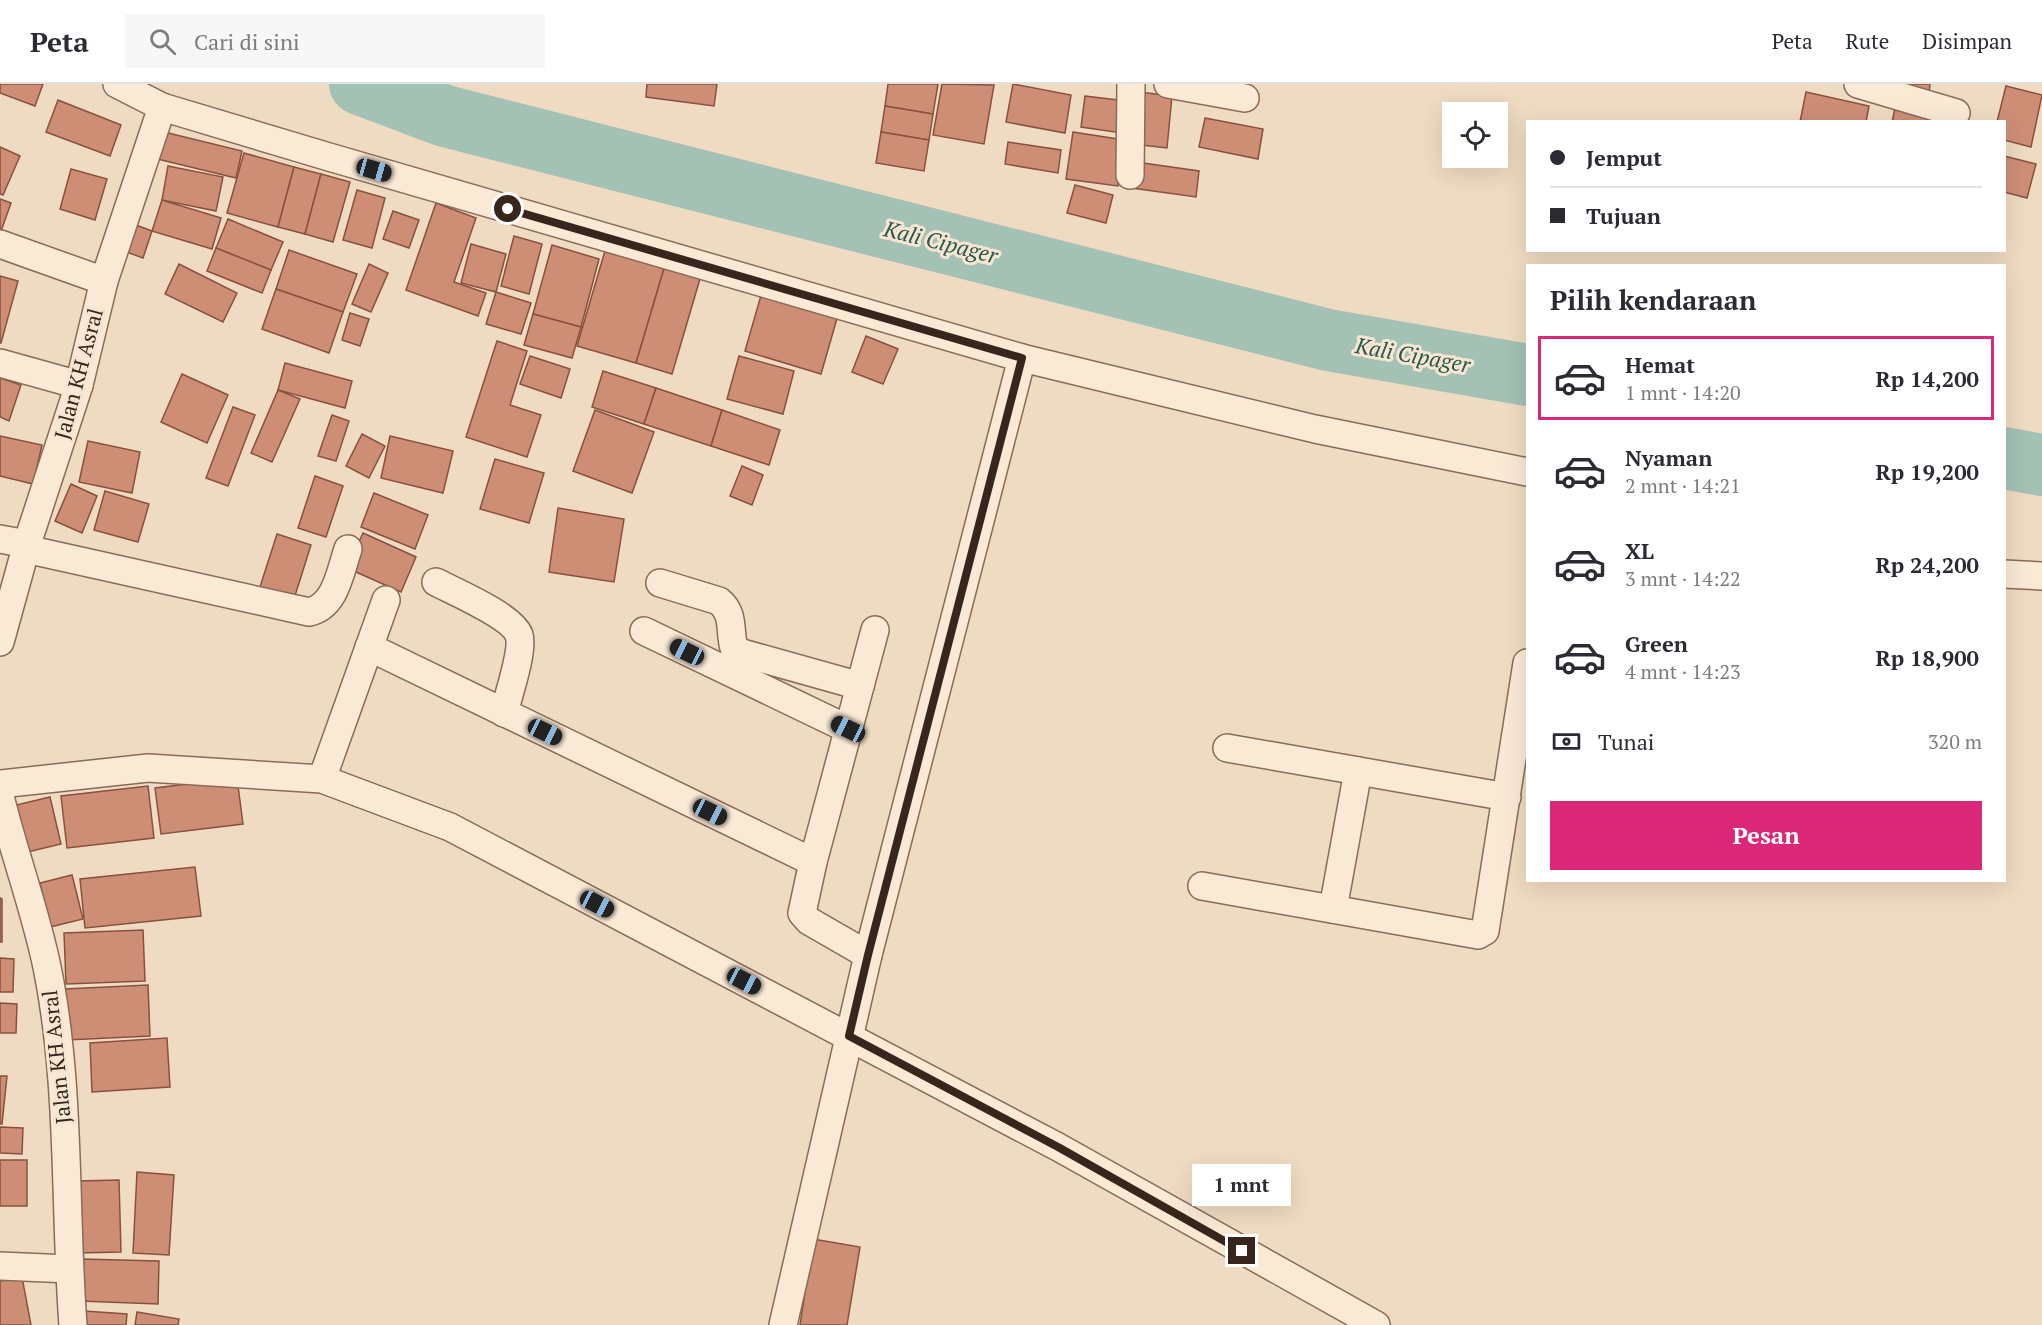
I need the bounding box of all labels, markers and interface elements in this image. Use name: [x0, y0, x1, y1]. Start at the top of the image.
search box: [125, 14, 545, 68]
text: Peta: [30, 23, 89, 60]
icon: search: [146, 25, 179, 58]
text: Cari di sini: [194, 27, 300, 56]
text: Peta: [1772, 27, 1813, 55]
text: Rute: [1846, 27, 1889, 55]
text: Disimpan: [1922, 27, 2012, 55]
map controls: [1442, 102, 1508, 168]
button: locate: [1442, 102, 1508, 168]
text: Jemput: [1586, 143, 1662, 172]
car: [354, 156, 394, 184]
route start: [494, 195, 521, 222]
text: Tujuan: [1586, 201, 1661, 230]
water label: Kali Cipager: [880, 213, 1002, 270]
text: Pilih kendaraan: [1550, 282, 1756, 318]
street label: Jalan KH Asral: [47, 305, 109, 442]
water label: Kali Cipager: [1353, 330, 1474, 379]
text: Hemat: [1625, 350, 1695, 379]
icon: car: [1553, 351, 1607, 405]
text: Rp 14,200: [1875, 364, 1979, 393]
text: 1 mnt · 14:20: [1625, 379, 1741, 406]
text: Nyaman: [1625, 443, 1712, 472]
icon: car: [1553, 444, 1607, 498]
text: Rp 19,200: [1875, 457, 1979, 486]
text: 2 mnt · 14:21: [1625, 472, 1741, 499]
text: XL: [1625, 536, 1654, 565]
icon: car: [1553, 537, 1607, 591]
text: Rp 24,200: [1875, 550, 1979, 579]
text: 3 mnt · 14:22: [1625, 565, 1741, 592]
text: Green: [1625, 629, 1688, 658]
icon: car: [1553, 630, 1607, 684]
car: [667, 636, 707, 668]
text: Rp 18,900: [1875, 643, 1979, 672]
text: 4 mnt · 14:23: [1625, 658, 1741, 685]
car: [828, 713, 868, 745]
car: [525, 716, 565, 748]
icon: cash: [1550, 725, 1583, 758]
text: Tunai: [1598, 727, 1654, 756]
text: 320 m: [1928, 728, 1982, 755]
car: [690, 796, 730, 828]
button: Pesan: [1550, 801, 1982, 870]
car: [577, 888, 617, 920]
car: [724, 965, 764, 997]
street label: Jalan KH Asral: [35, 989, 77, 1125]
callout: 1 mnt: [1192, 1164, 1292, 1206]
text: 1 mnt: [1213, 1171, 1270, 1198]
route end: [1228, 1237, 1255, 1264]

